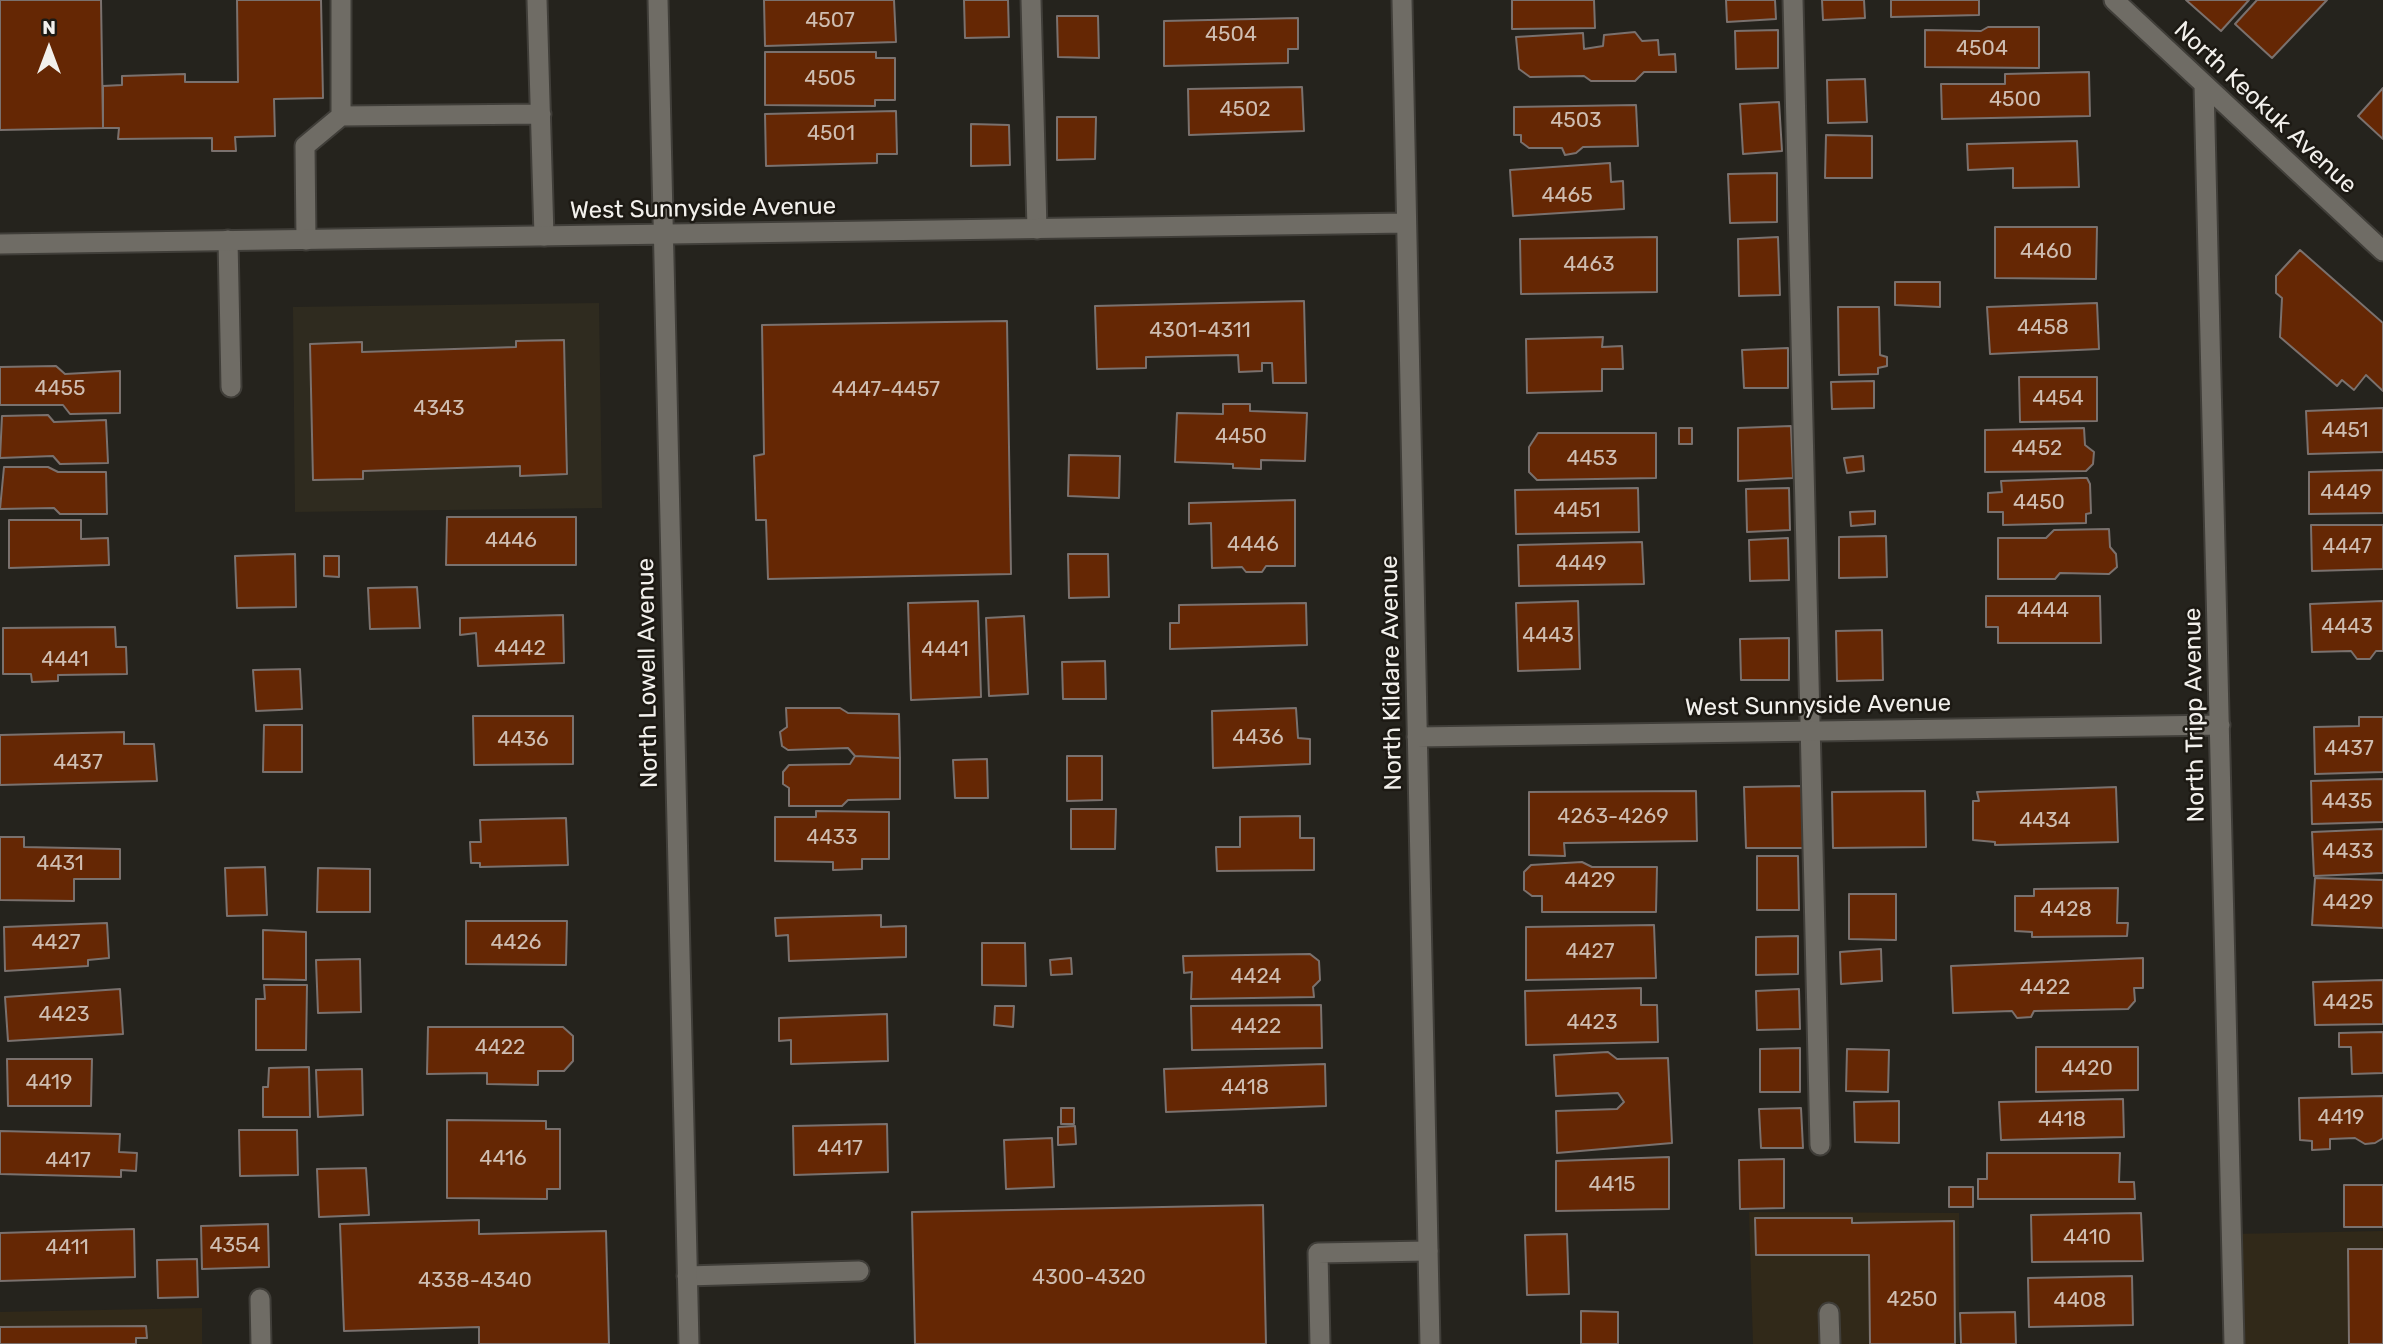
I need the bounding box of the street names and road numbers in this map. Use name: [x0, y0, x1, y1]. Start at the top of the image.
street label: North Keokuk Avenue: [2168, 16, 2362, 200]
street label: West Sunnyside Avenue: [570, 192, 836, 226]
street label: North Kildare Avenue: [1376, 555, 1408, 791]
street label: North Lowell Avenue: [632, 558, 664, 788]
street label: North Tripp Avenue: [2179, 607, 2211, 823]
street label: West Sunnyside Avenue: [1685, 689, 1951, 723]

